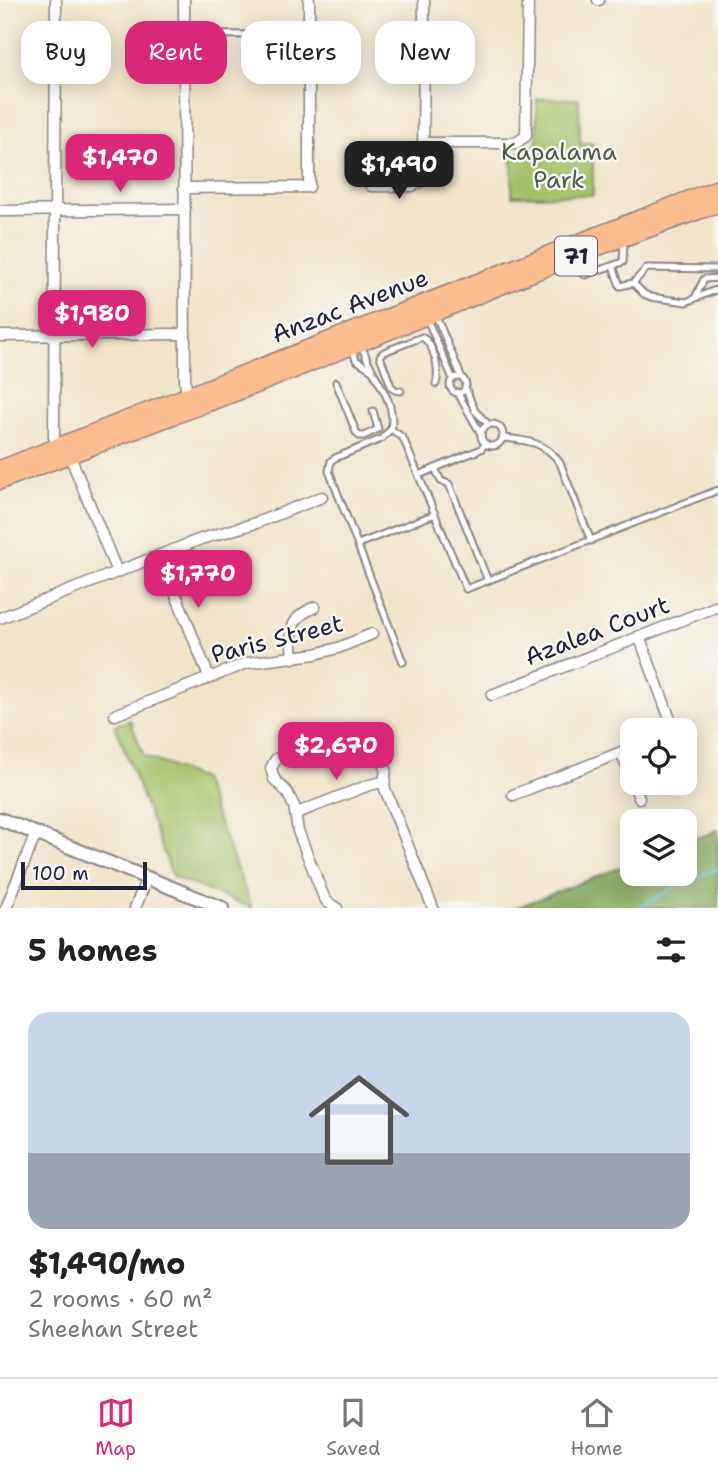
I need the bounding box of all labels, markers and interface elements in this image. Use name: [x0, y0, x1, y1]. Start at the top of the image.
chip: Buy: [21, 21, 111, 84]
chip: Rent: [125, 21, 227, 84]
chip: Filters: [241, 21, 361, 84]
chip: New: [375, 21, 475, 84]
pin: $1,470: [63, 134, 177, 194]
park label: Kapalama Park: [501, 136, 617, 196]
text: $1,470: [82, 142, 158, 172]
pin: $1,490: [342, 142, 456, 201]
text: $1,490: [361, 149, 438, 179]
road number: 71: [555, 236, 597, 276]
street label: Anzac Avenue: [267, 261, 433, 351]
pin: $1,980: [35, 290, 149, 350]
text: $1,980: [54, 298, 130, 328]
pin: $1,770: [141, 550, 255, 610]
text: $1,770: [160, 558, 236, 588]
street label: Azalea Court: [520, 589, 674, 673]
street label: Paris Street: [208, 607, 346, 671]
map controls: [620, 718, 697, 886]
button: locate: [620, 718, 697, 795]
pin: $2,670: [279, 722, 393, 782]
text: $2,670: [294, 730, 378, 760]
button: layers: [620, 809, 697, 886]
scale bar: [21, 859, 147, 891]
text: 100 m: [32, 861, 89, 886]
text: 5 homes: [28, 930, 158, 971]
icon: filters: [652, 931, 690, 969]
icon: home: [296, 1057, 422, 1183]
text: $1,490/mo: [28, 1243, 185, 1284]
text: 2 rooms · 60 m²: [28, 1284, 213, 1314]
text: Sheehan Street: [28, 1314, 198, 1344]
tab: Map: [95, 1394, 136, 1461]
tab: Saved: [326, 1394, 380, 1461]
tab: Home: [571, 1394, 623, 1461]

